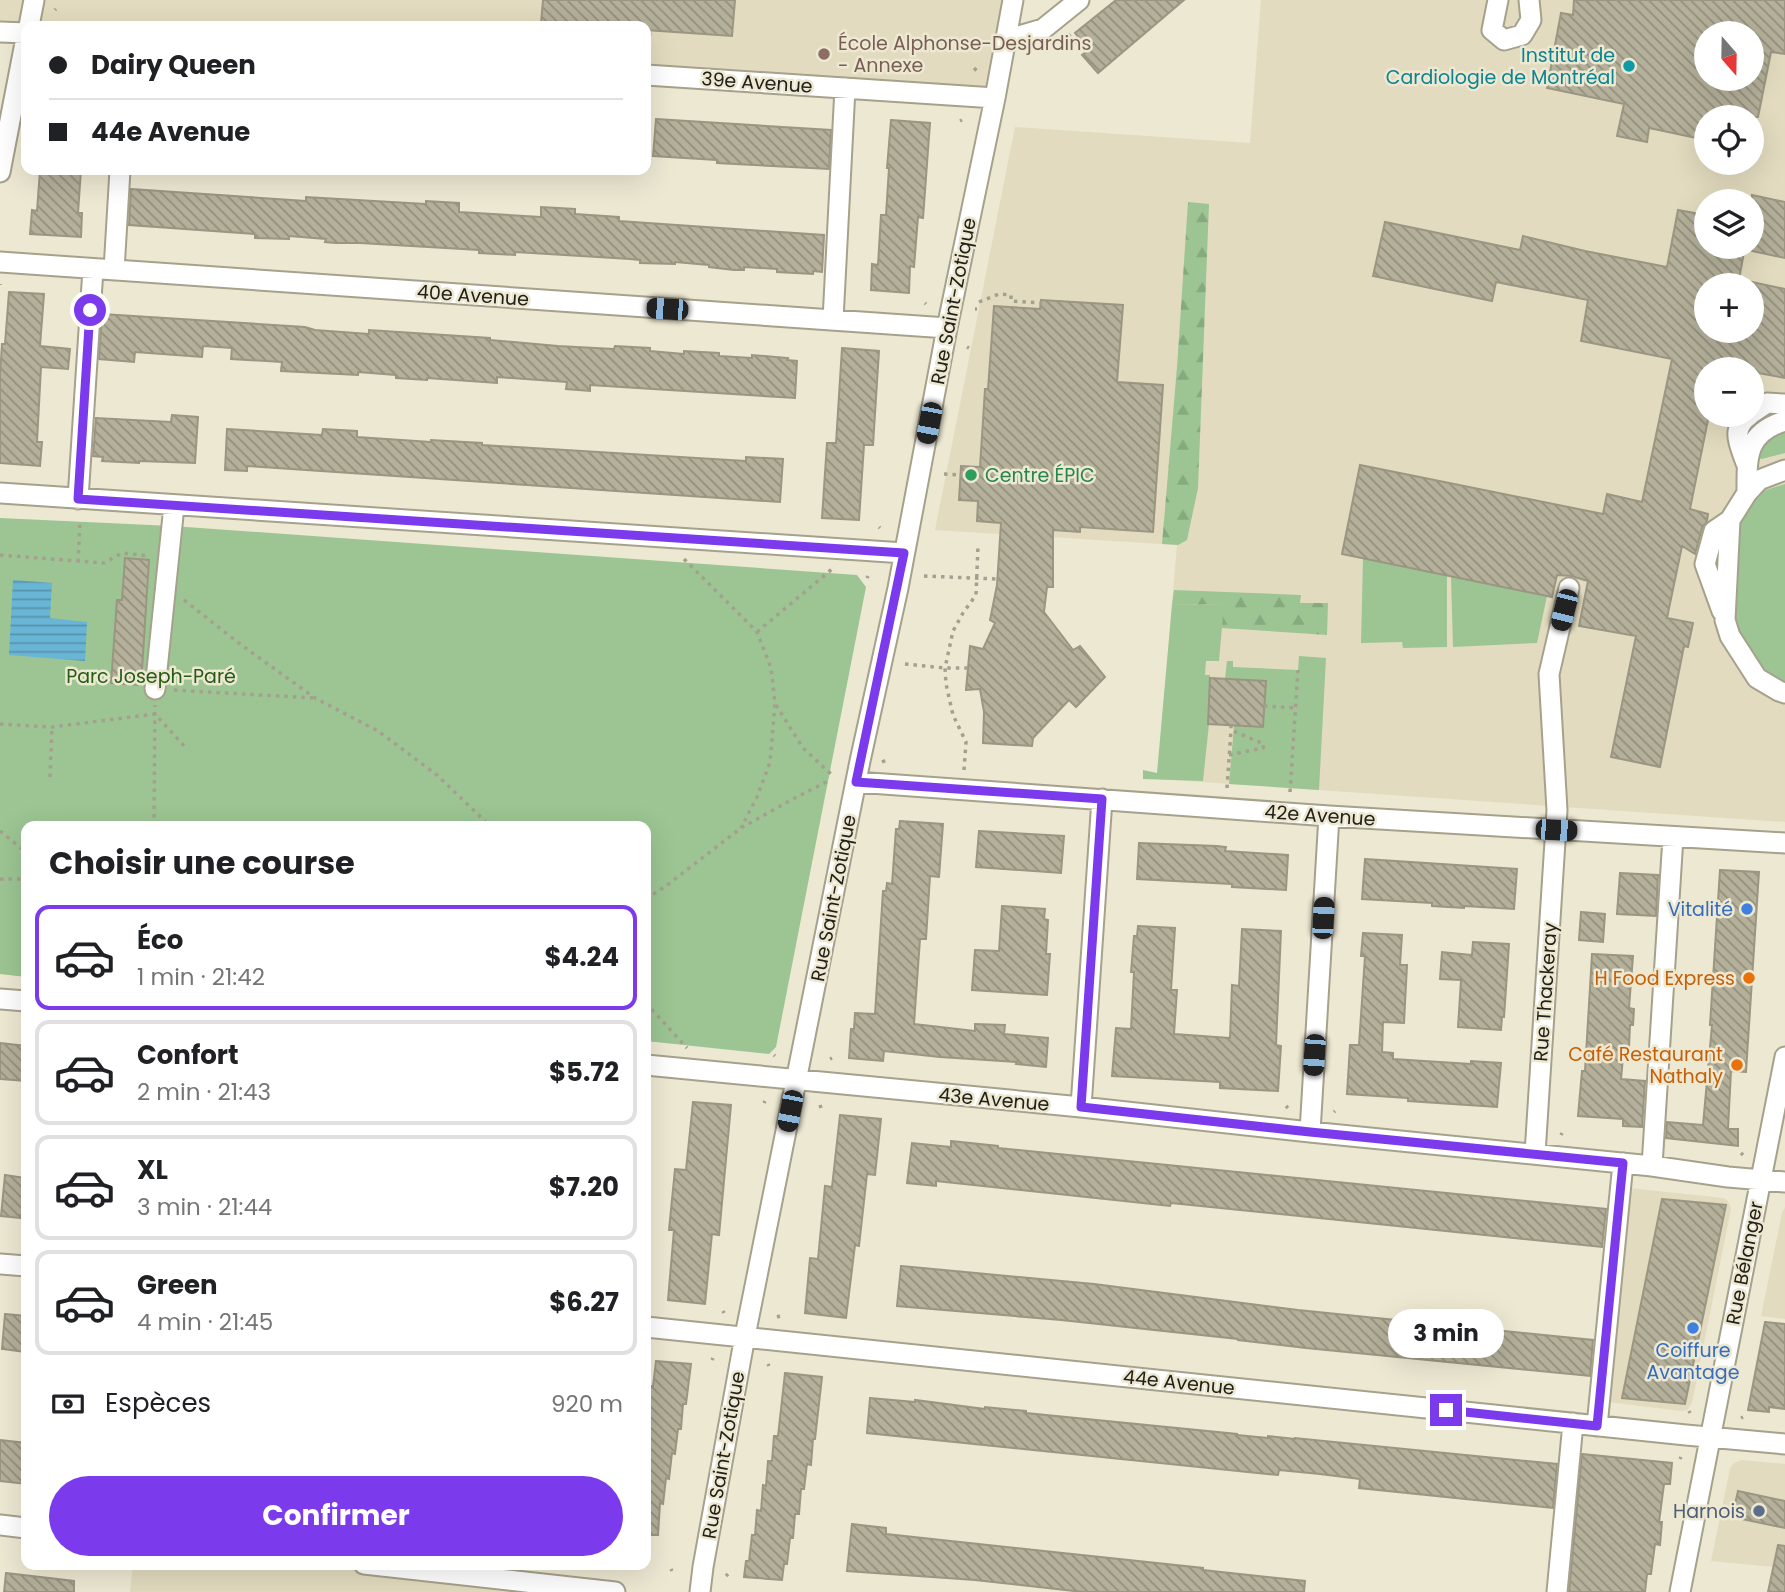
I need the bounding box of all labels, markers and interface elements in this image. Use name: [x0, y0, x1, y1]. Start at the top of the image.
north arrow: [1694, 21, 1764, 91]
map controls: [1694, 21, 1764, 427]
place label: École Alphonse-Desjardins - Annexe: [838, 30, 1091, 79]
place label: Institut de Cardiologie de Montréal: [1386, 42, 1615, 91]
marker: École Alphonse-Desjardins - Annexe: [816, 46, 832, 62]
text: Dairy Queen: [91, 47, 256, 83]
marker: Institut de Cardiologie de Montréal: [1621, 58, 1637, 74]
street label: 39e Avenue: [700, 65, 813, 100]
button: locate: [1694, 105, 1764, 175]
text: 44e Avenue: [91, 114, 250, 150]
button: layers: [1694, 189, 1764, 259]
street label: Rue Saint-Zotique: [924, 215, 983, 387]
button: +: [1694, 273, 1764, 343]
street label: 40e Avenue: [416, 278, 530, 313]
route start: [74, 294, 106, 326]
car: [646, 297, 689, 321]
button: −: [1694, 357, 1764, 427]
car: [915, 400, 944, 446]
place label: Centre ÉPIC: [985, 462, 1095, 489]
marker: Centre ÉPIC: [963, 467, 979, 483]
car: [1549, 587, 1580, 633]
park label: Parc Joseph-Paré: [66, 663, 236, 690]
street label: 42e Avenue: [1264, 798, 1376, 833]
street label: Rue Saint-Zotique: [804, 812, 863, 984]
car: [1535, 818, 1578, 842]
text: Choisir une course: [49, 840, 355, 885]
car: [1312, 896, 1335, 940]
place label: Vitalité: [1668, 896, 1733, 923]
marker: Vitalité: [1739, 901, 1755, 917]
street label: Rue Thackeray: [1527, 921, 1564, 1063]
text: Éco: [137, 922, 183, 958]
icon: car: [53, 926, 116, 989]
text: $4.24: [545, 939, 619, 975]
text: 1 min · 21:42: [137, 961, 265, 993]
place label: H Food Express: [1595, 965, 1735, 992]
marker: H Food Express: [1741, 970, 1757, 986]
car: [1303, 1033, 1326, 1077]
text: Confort: [137, 1037, 239, 1073]
icon: car: [53, 1041, 116, 1104]
place label: Café Restaurant Nathaly: [1568, 1041, 1723, 1090]
text: $5.72: [549, 1054, 619, 1090]
marker: Café Restaurant Nathaly: [1729, 1057, 1745, 1073]
text: 2 min · 21:43: [137, 1076, 271, 1108]
street label: 43e Avenue: [937, 1081, 1051, 1118]
car: [776, 1088, 805, 1134]
text: XL: [137, 1152, 168, 1188]
icon: car: [53, 1156, 116, 1219]
text: $7.20: [549, 1169, 619, 1205]
text: 3 min · 21:44: [137, 1191, 272, 1223]
street label: Rue Bélanger: [1719, 1199, 1770, 1327]
text: Green: [137, 1267, 218, 1303]
icon: car: [53, 1271, 116, 1334]
text: $6.27: [549, 1284, 619, 1320]
text: 4 min · 21:45: [137, 1306, 273, 1338]
callout: 3 min: [1388, 1308, 1504, 1358]
text: 3 min: [1413, 1317, 1479, 1349]
marker: Coiffure Avantage: [1685, 1320, 1701, 1336]
place label: Coiffure Avantage: [1647, 1337, 1739, 1386]
street label: 44e Avenue: [1122, 1363, 1236, 1402]
street label: Rue Saint-Zotique: [695, 1369, 752, 1541]
icon: cash: [49, 1385, 87, 1423]
text: Espèces: [105, 1385, 211, 1421]
text: 920 m: [551, 1388, 623, 1420]
route end: [1430, 1394, 1462, 1426]
button: Confirmer: [49, 1476, 623, 1556]
place label: Harnois: [1673, 1498, 1745, 1525]
marker: Harnois: [1751, 1503, 1767, 1519]

